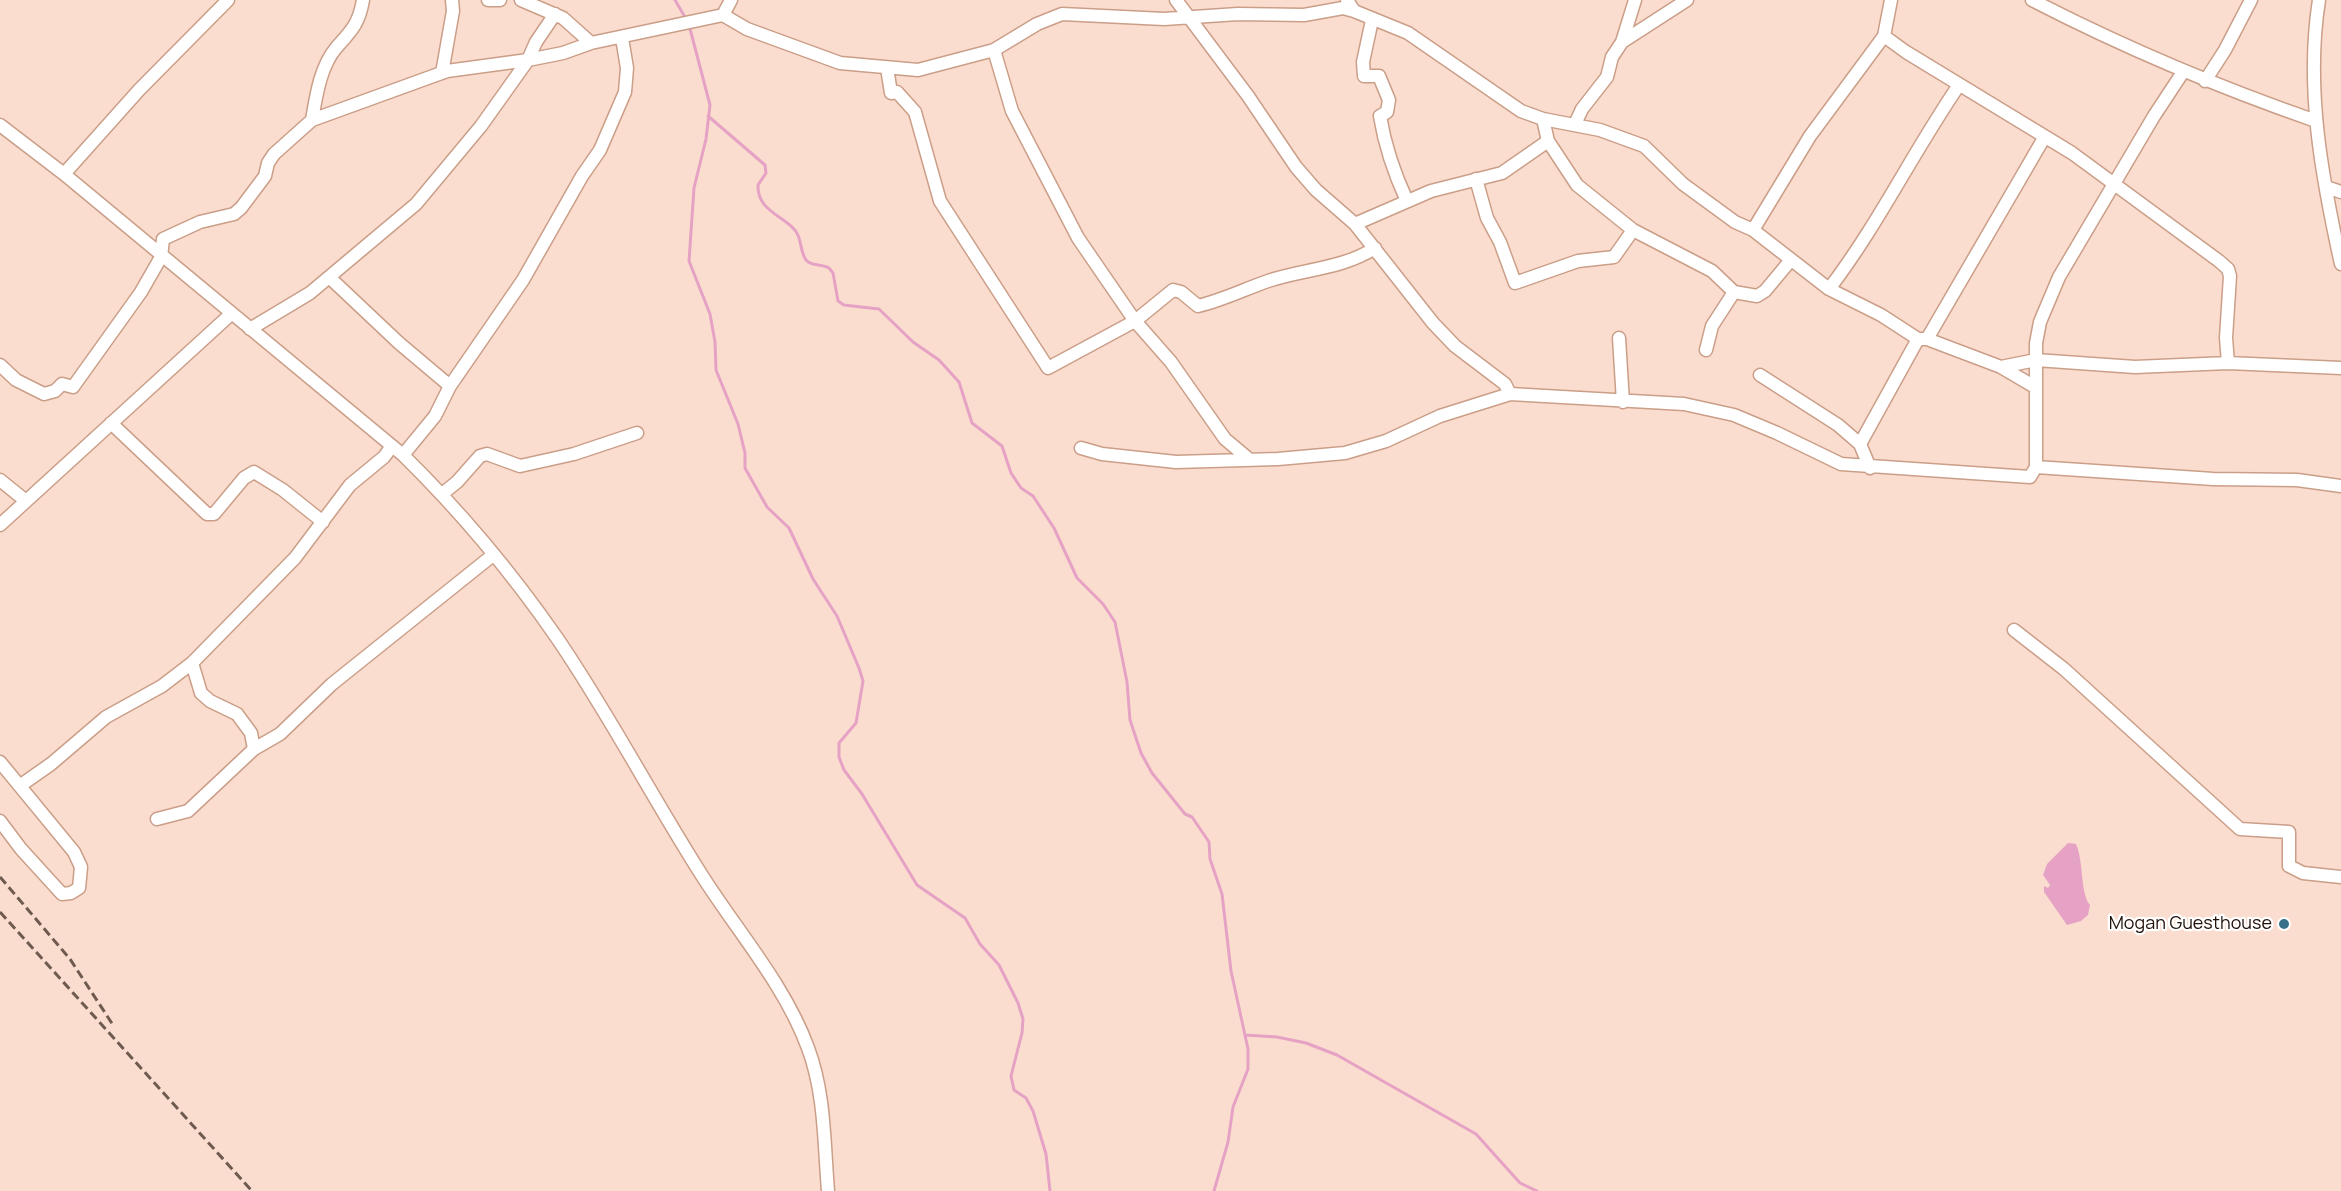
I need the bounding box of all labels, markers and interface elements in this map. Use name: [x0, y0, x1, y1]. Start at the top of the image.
place label: Mogan Guesthouse: [2109, 913, 2272, 935]
marker: Mogan Guesthouse: [2277, 917, 2291, 931]

